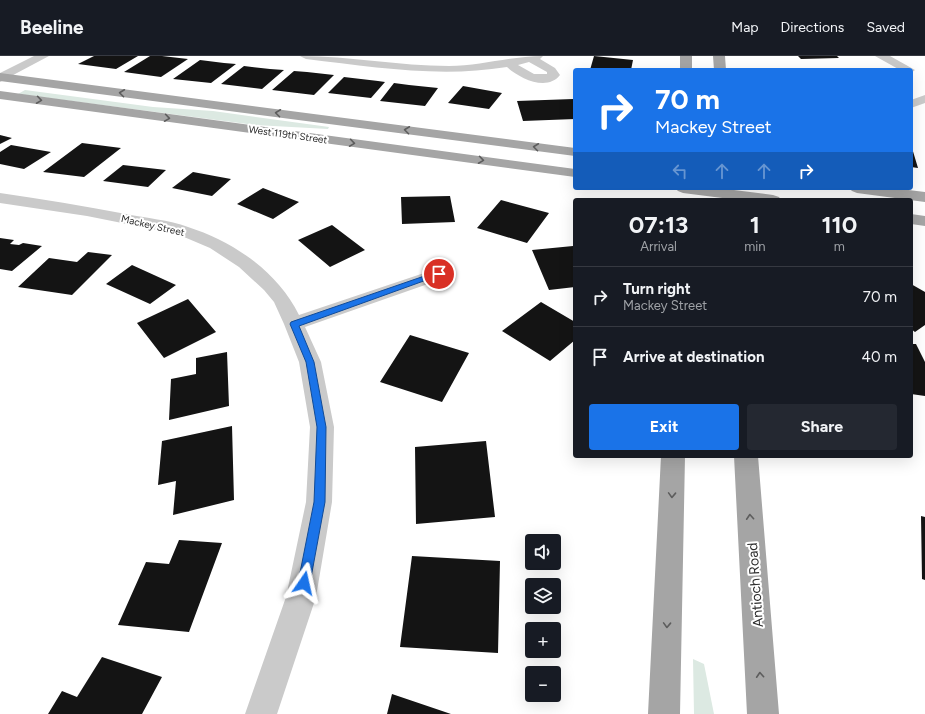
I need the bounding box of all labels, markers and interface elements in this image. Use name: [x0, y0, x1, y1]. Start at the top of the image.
text: Beeline: [20, 16, 84, 39]
text: Map: [731, 19, 759, 36]
text: Directions: [781, 19, 844, 36]
text: Saved: [866, 19, 905, 36]
text: 70 m: [655, 82, 720, 116]
icon: right: [589, 84, 641, 136]
one-way arrow: [119, 89, 125, 98]
one-way arrow: [36, 95, 42, 104]
one-way arrow: [275, 109, 282, 118]
one-way arrow: [164, 113, 171, 122]
text: Mackey Street: [655, 116, 772, 138]
street label: West 119th Street: [248, 123, 328, 146]
one-way arrow: [404, 126, 410, 135]
one-way arrow: [349, 138, 355, 147]
one-way arrow: [533, 143, 539, 152]
one-way arrow: [477, 155, 484, 164]
icon: left: [669, 160, 691, 182]
icon: ahead: [711, 160, 733, 182]
icon: ahead: [753, 160, 775, 182]
icon: right: [795, 160, 817, 182]
text: 07:13: [629, 210, 688, 239]
text: 1: [750, 210, 760, 239]
text: 110: [821, 210, 857, 239]
street label: Mackey Street: [120, 212, 186, 239]
text: Arrival: [640, 239, 677, 254]
text: min: [744, 239, 766, 254]
text: m: [834, 239, 845, 254]
pin: [422, 257, 456, 291]
icon: arrive: [428, 263, 450, 285]
text: Turn right: [623, 280, 691, 298]
icon: right: [589, 286, 611, 308]
text: 70 m: [863, 288, 897, 306]
text: Mackey Street: [623, 298, 707, 313]
icon: arrive: [589, 346, 611, 368]
text: Arrive at destination: [623, 348, 764, 366]
text: 40 m: [862, 348, 897, 366]
button: Exit: [589, 404, 739, 450]
button: Share: [747, 404, 897, 450]
one-way arrow: [668, 492, 676, 498]
one-way arrow: [746, 514, 755, 520]
map controls: [525, 534, 561, 702]
button: sound: [525, 534, 561, 570]
street label: Antioch Road: [744, 542, 767, 628]
position arrow: [283, 562, 325, 604]
button: layers: [525, 578, 561, 614]
button: +: [525, 622, 561, 658]
one-way arrow: [663, 622, 671, 628]
button: −: [525, 666, 561, 702]
one-way arrow: [756, 672, 765, 678]

